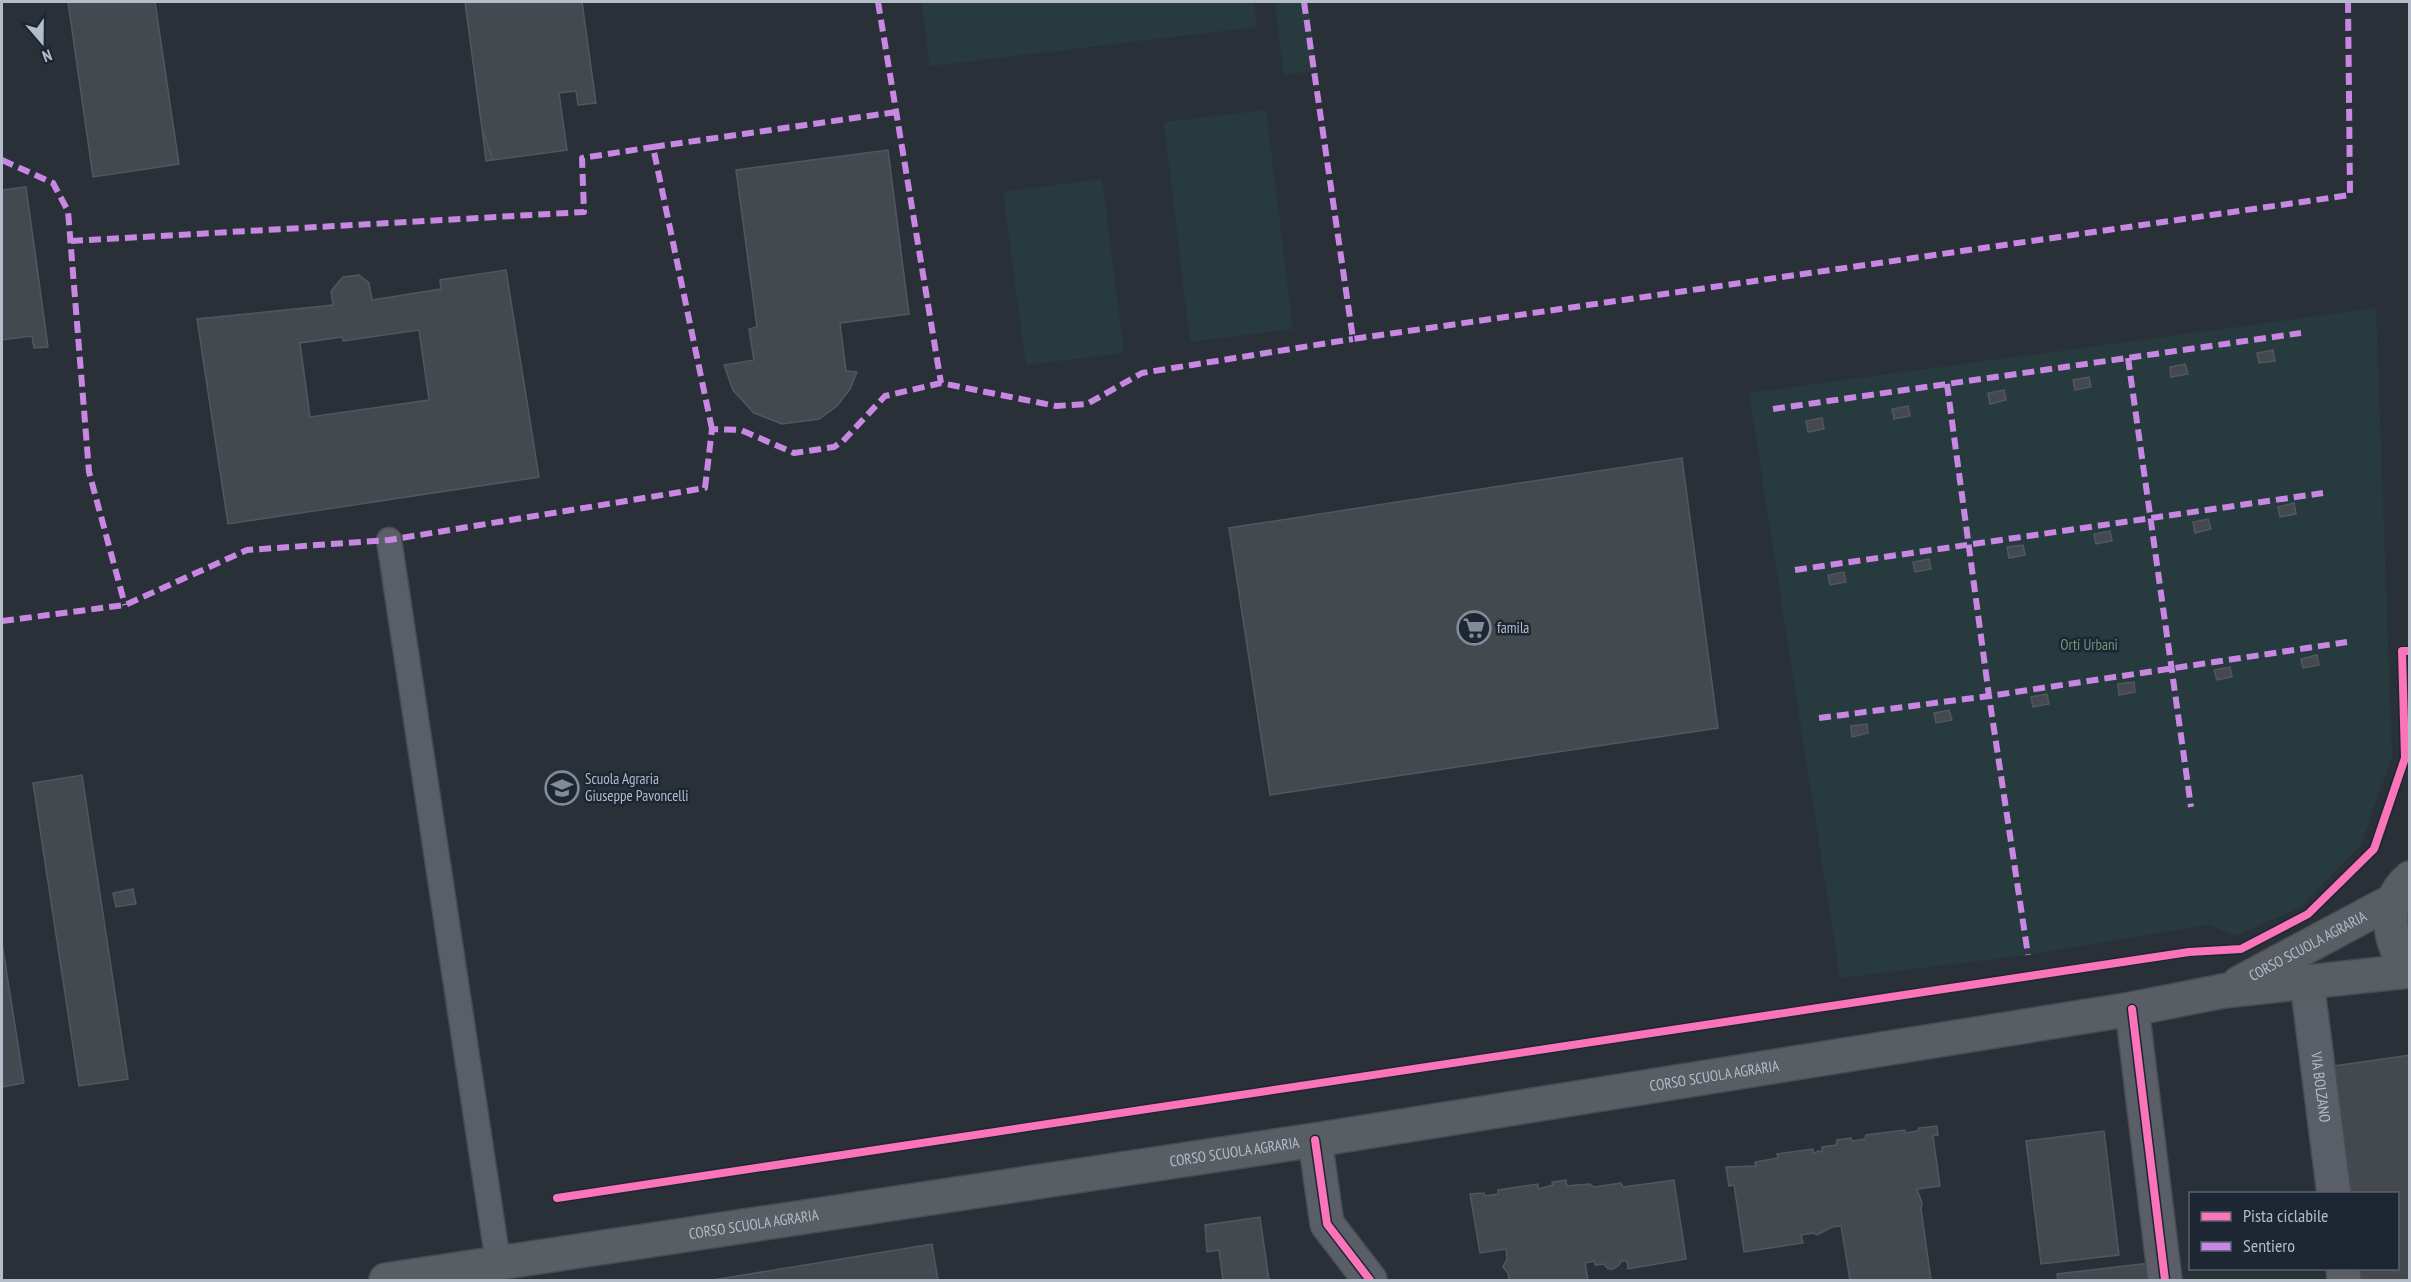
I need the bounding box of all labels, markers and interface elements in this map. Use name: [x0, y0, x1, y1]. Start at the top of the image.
north arrow: [12, 12, 72, 72]
text: N: [40, 45, 55, 67]
supermarket icon: famila: [1456, 610, 1492, 646]
place label: famila: [1497, 618, 1529, 637]
park label: Orti Urbani: [2060, 635, 2118, 654]
place label: Scuola Agraria Giuseppe Pavoncelli: [585, 769, 689, 805]
school or university icon: Scuola Agraria Giuseppe Pavoncelli: [544, 770, 580, 806]
street label: CORSO SCUOLA AGRARIA: [2245, 906, 2370, 985]
street label: VIA BOLZANO: [2307, 1050, 2335, 1123]
street label: CORSO SCUOLA AGRARIA: [1648, 1056, 1781, 1095]
street label: CORSO SCUOLA AGRARIA: [1168, 1132, 1301, 1171]
legend: [2189, 1192, 2399, 1270]
text: Pista ciclabile: [2243, 1204, 2329, 1227]
street label: CORSO SCUOLA AGRARIA: [688, 1205, 821, 1243]
text: Sentiero: [2243, 1234, 2295, 1257]

